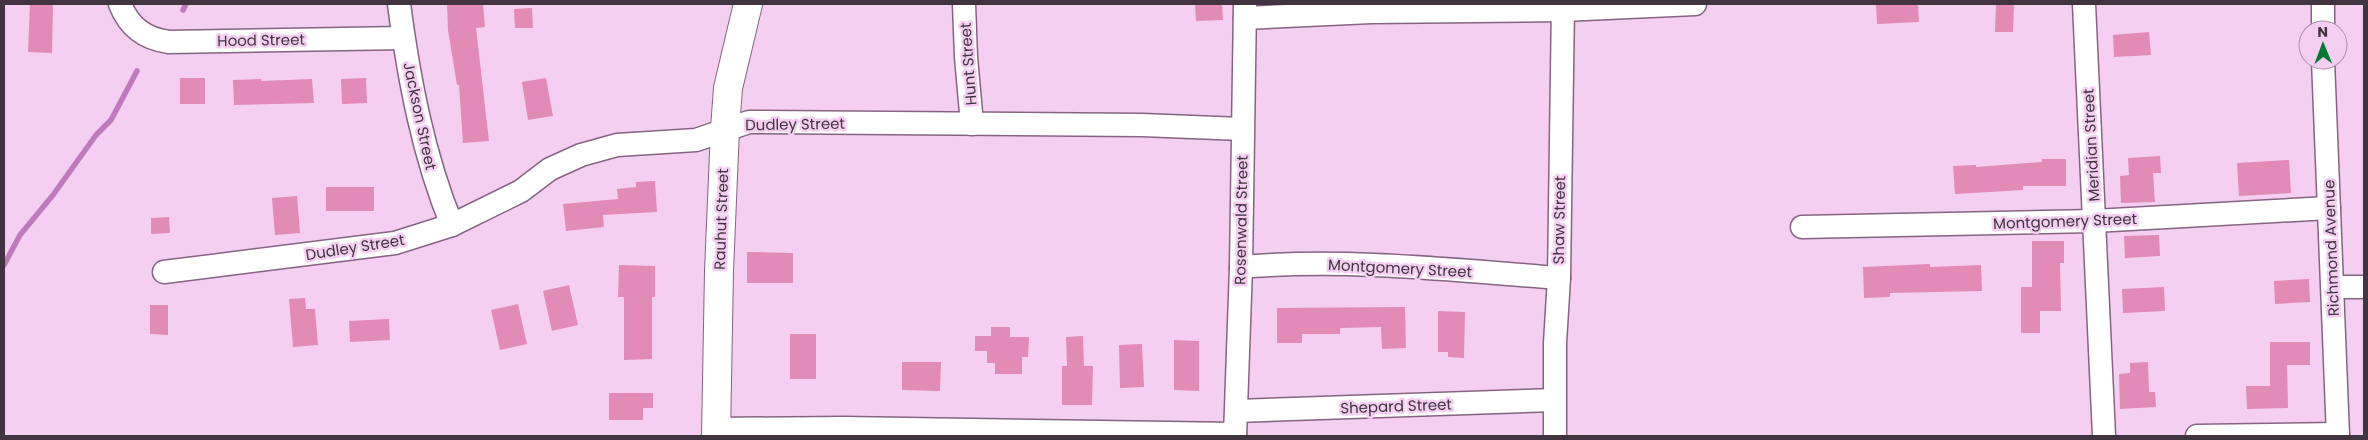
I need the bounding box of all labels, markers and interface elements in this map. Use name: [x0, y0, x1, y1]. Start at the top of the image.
north arrow: [2298, 20, 2348, 70]
street label: Hunt Street: [955, 22, 981, 106]
text: N: [2317, 22, 2328, 42]
street label: Hood Street: [217, 29, 305, 51]
street label: Jackson Street: [398, 60, 442, 172]
street label: Meridian Street: [2078, 88, 2104, 202]
street label: Dudley Street: [745, 113, 845, 135]
street label: Rosenwald Street: [1229, 155, 1253, 285]
street label: Rauhut Street: [709, 168, 733, 270]
street label: Shaw Street: [1548, 175, 1570, 265]
street label: Richmond Avenue: [2318, 179, 2344, 317]
street label: Montgomery Street: [1993, 208, 2137, 234]
street label: Dudley Street: [304, 229, 406, 265]
street label: Montgomery Street: [1328, 254, 1472, 282]
street label: Shepard Street: [1340, 394, 1452, 418]

